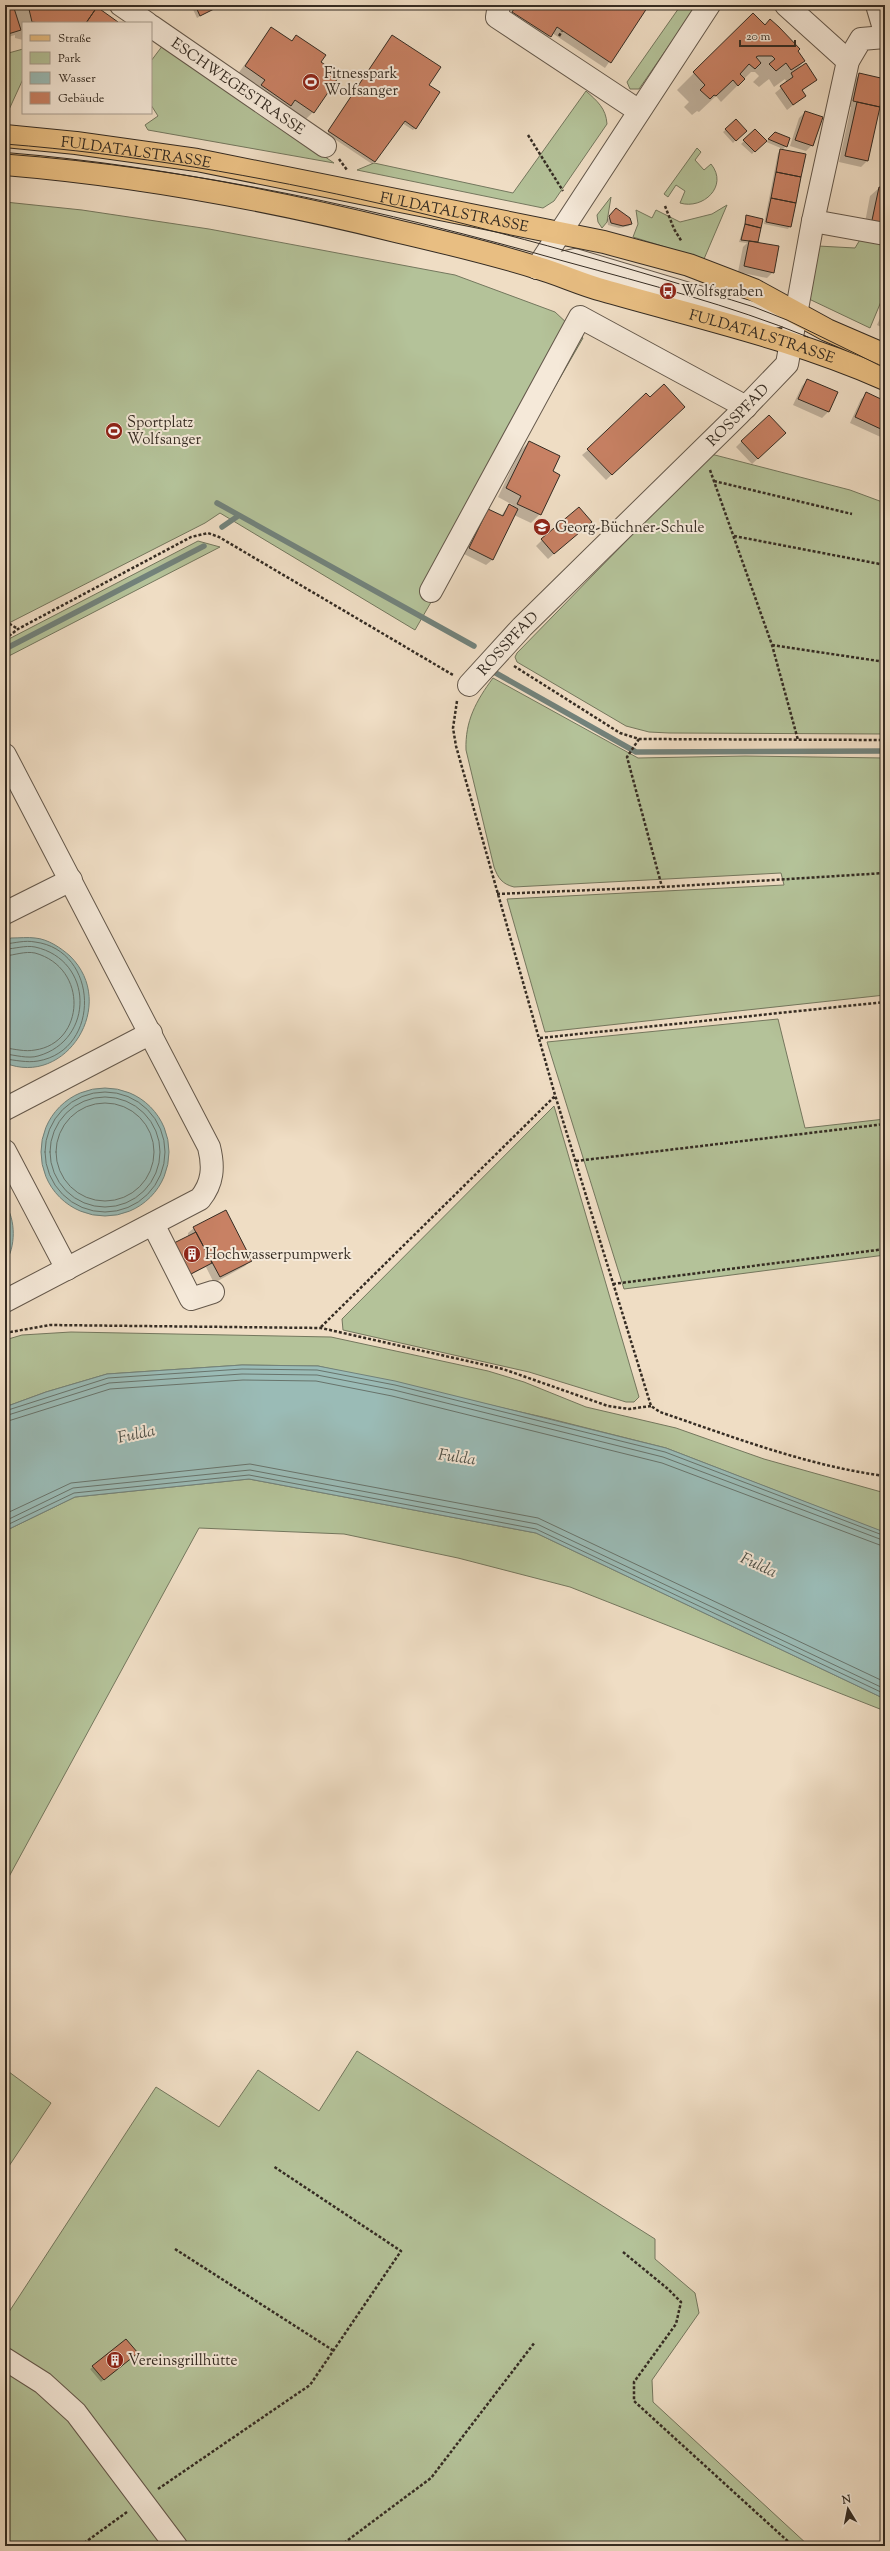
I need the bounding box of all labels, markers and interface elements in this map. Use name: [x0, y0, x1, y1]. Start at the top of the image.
legend: [22, 22, 152, 114]
scale bar: [740, 22, 795, 48]
text: 20 m: [746, 28, 771, 46]
text: Straße: [58, 30, 92, 48]
street label: ESCHWEGESTRASSE: [166, 34, 309, 141]
text: Park: [58, 50, 81, 68]
place label: Fitnesspark Wolfsanger: [324, 64, 398, 102]
text: Wasser: [58, 70, 96, 88]
sports icon: Fitnesspark Wolfsanger: [301, 72, 321, 92]
text: Gebäude: [58, 90, 105, 108]
street label: FULDATALSTRASSE: [60, 133, 213, 175]
street label: FULDATALSTRASSE: [378, 188, 530, 239]
bus stop icon: Wolfsgraben: [658, 281, 678, 301]
place label: Wolfsgraben: [681, 282, 763, 303]
street label: FULDATALSTRASSE: [686, 305, 837, 370]
street label: ROSSPFAD: [703, 380, 775, 452]
place label: Sportplatz Wolfsanger: [127, 413, 201, 451]
sports icon: Sportplatz Wolfsanger: [104, 421, 124, 441]
school or university icon: Georg-Büchner-Schule: [532, 517, 552, 537]
place label: Georg-Büchner-Schule: [555, 518, 704, 539]
street label: ROSSPFAD: [473, 607, 544, 681]
building icon: Hochwasserpumpwerk: [182, 1244, 202, 1264]
place label: Hochwasserpumpwerk: [205, 1245, 352, 1266]
water label: Fulda: [116, 1420, 157, 1451]
water label: Fulda: [436, 1444, 477, 1473]
water label: Fulda: [736, 1548, 780, 1585]
building icon: Vereinsgrillhütte: [105, 2350, 125, 2370]
place label: Vereinsgrillhütte: [128, 2351, 237, 2372]
north arrow: [828, 2489, 868, 2529]
text: N: [840, 2491, 852, 2509]

